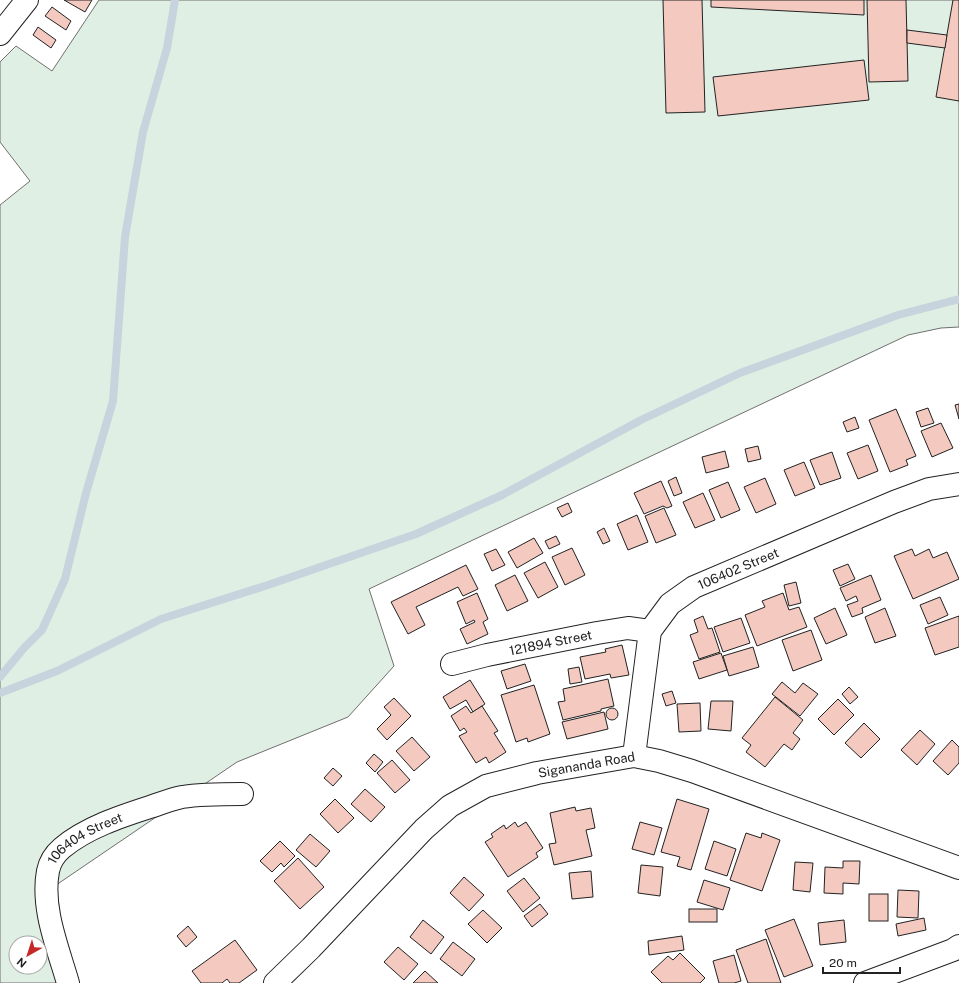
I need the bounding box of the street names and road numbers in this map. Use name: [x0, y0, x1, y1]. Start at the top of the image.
street label: 106402 Street: [695, 544, 781, 592]
street label: 121894 Street: [508, 627, 593, 658]
street label: Sigananda Road: [537, 748, 636, 780]
street label: 106404 Street: [44, 809, 124, 866]

